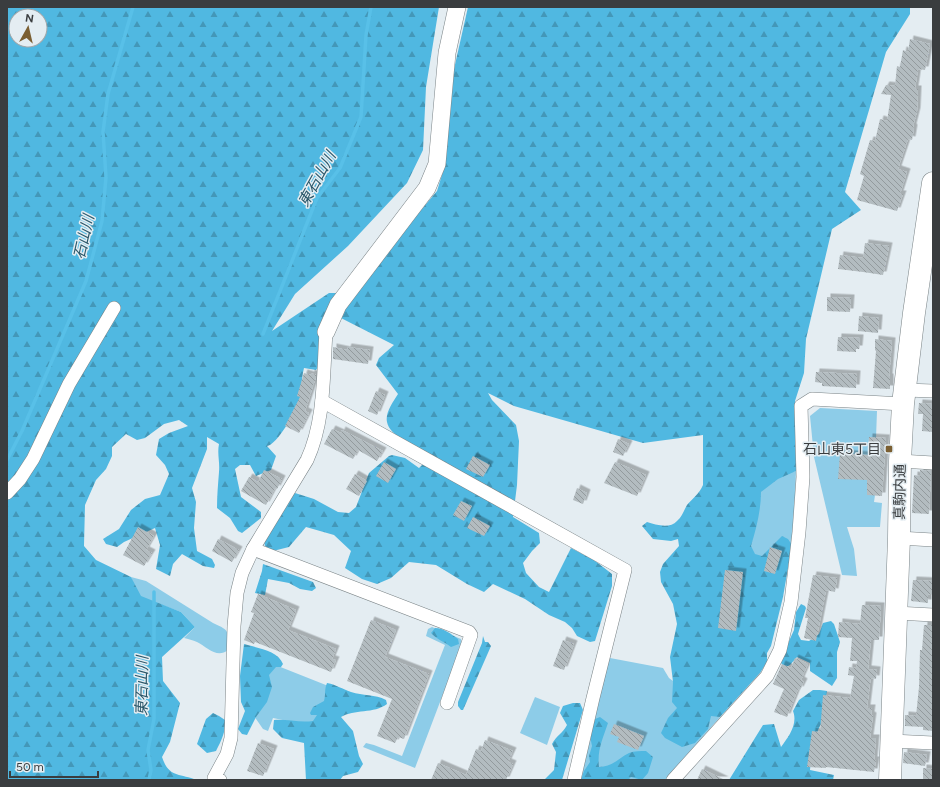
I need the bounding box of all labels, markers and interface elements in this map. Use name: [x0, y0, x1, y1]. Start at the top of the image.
north arrow: [8, 8, 48, 48]
text: N: [24, 12, 34, 26]
water label: 東石山川: [295, 147, 340, 210]
water label: 石山川: [70, 211, 98, 261]
place label: 石山東5丁目: [803, 441, 881, 458]
marker: 石山東5丁目: [884, 444, 894, 454]
street label: 真駒内通: [891, 464, 909, 520]
water label: 東石山川: [132, 654, 152, 716]
scale bar: [10, 753, 98, 779]
text: 50 m: [16, 760, 44, 774]

